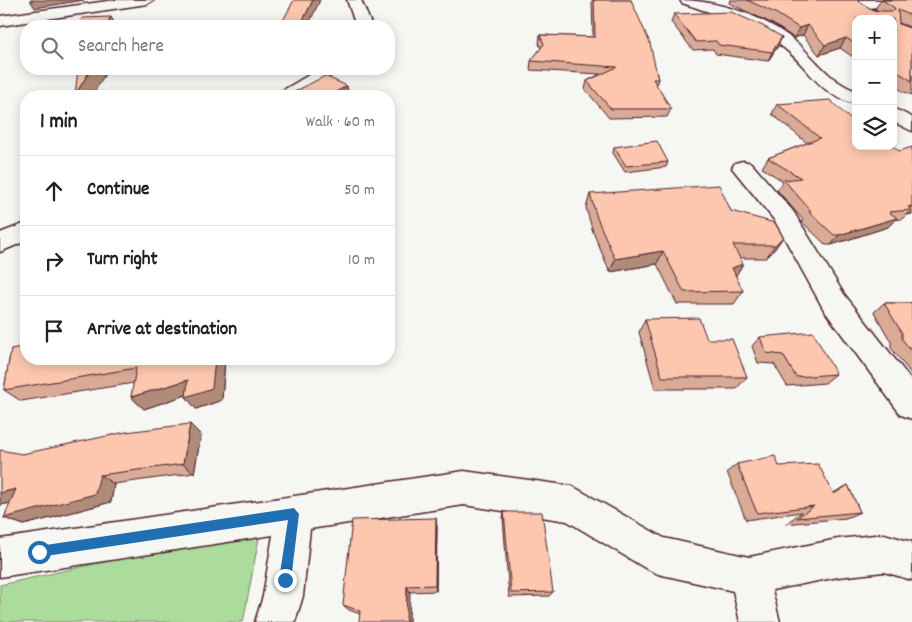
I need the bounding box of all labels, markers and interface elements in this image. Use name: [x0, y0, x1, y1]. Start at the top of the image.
map controls: [852, 15, 897, 150]
button: +: [852, 15, 897, 60]
search box: [20, 20, 395, 75]
icon: search: [38, 34, 66, 62]
text: Search here: [78, 34, 164, 61]
button: −: [852, 60, 897, 105]
button: layers: [852, 105, 897, 150]
text: 1 min: [40, 108, 77, 138]
text: Walk · 60 m: [306, 111, 375, 134]
icon: ahead: [40, 177, 68, 205]
text: Continue: [87, 177, 149, 204]
text: 50 m: [344, 179, 375, 202]
icon: right: [40, 247, 68, 275]
text: Turn right: [87, 247, 158, 274]
text: 10 m: [348, 249, 375, 272]
icon: arrive: [40, 317, 68, 345]
text: Arrive at destination: [87, 317, 237, 344]
route start: [28, 541, 51, 564]
route end: [274, 569, 297, 592]

